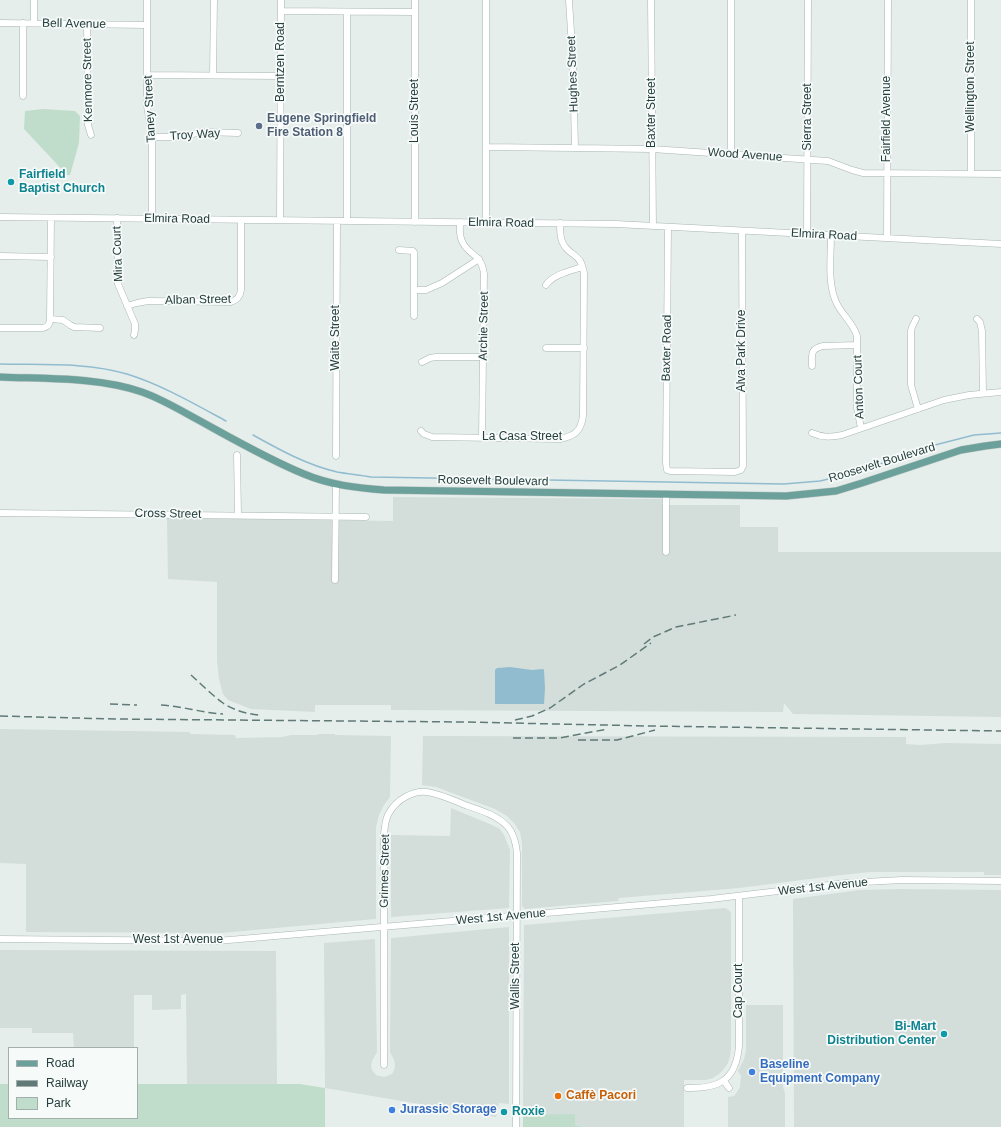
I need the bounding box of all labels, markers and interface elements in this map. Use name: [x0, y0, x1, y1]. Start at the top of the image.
street label: Bell Avenue: [42, 16, 106, 32]
street label: Berntzen Road: [274, 22, 288, 102]
street label: Hughes Street: [564, 35, 582, 113]
street label: Kenmore Street: [80, 38, 96, 122]
street label: Wellington Street: [964, 41, 978, 133]
street label: Taney Street: [141, 75, 159, 143]
street label: Fairfield Avenue: [880, 76, 894, 162]
street label: Baxter Street: [645, 78, 659, 148]
street label: Louis Street: [408, 79, 422, 143]
street label: Sierra Street: [801, 83, 815, 151]
place label: Eugene Springfield Fire Station 8: [267, 112, 376, 140]
marker: Eugene Springfield Fire Station 8: [254, 121, 264, 131]
street label: Troy Way: [169, 126, 221, 144]
street label: Wood Avenue: [707, 145, 783, 165]
place label: Fairfield Baptist Church: [19, 168, 105, 196]
marker: Fairfield Baptist Church: [6, 177, 16, 187]
street label: Elmira Road: [144, 211, 210, 227]
street label: Elmira Road: [468, 215, 534, 231]
street label: Mira Court: [110, 226, 126, 282]
street label: Elmira Road: [791, 226, 857, 244]
street label: Archie Street: [476, 291, 492, 361]
street label: Alban Street: [165, 292, 231, 308]
street label: Waite Street: [329, 305, 343, 371]
street label: Alva Park Drive: [735, 310, 749, 392]
street label: Baxter Road: [659, 315, 675, 381]
street label: Anton Court: [851, 355, 867, 419]
street label: La Casa Street: [482, 430, 562, 444]
street label: Roosevelt Boulevard: [827, 440, 937, 486]
street label: Roosevelt Boulevard: [438, 473, 548, 489]
street label: Cross Street: [135, 506, 201, 522]
street label: Grimes Street: [377, 834, 393, 908]
street label: West 1st Avenue: [777, 875, 869, 899]
street label: West 1st Avenue: [455, 906, 547, 928]
street label: West 1st Avenue: [133, 933, 223, 947]
street label: Wallis Street: [509, 943, 523, 1009]
street label: Cap Court: [732, 964, 746, 1018]
place label: Bi-Mart Distribution Center: [827, 1020, 936, 1048]
marker: Bi-Mart Distribution Center: [939, 1029, 949, 1039]
legend: [8, 1047, 138, 1119]
text: Road: [46, 1056, 75, 1070]
place label: Baseline Equipment Company: [760, 1058, 880, 1086]
marker: Baseline Equipment Company: [747, 1067, 757, 1077]
text: Railway: [46, 1076, 88, 1090]
place label: Caffè Pacori: [566, 1089, 636, 1103]
marker: Caffè Pacori: [553, 1091, 563, 1101]
text: Park: [46, 1096, 71, 1110]
place label: Jurassic Storage: [400, 1103, 497, 1117]
marker: Jurassic Storage: [387, 1105, 397, 1115]
place label: Roxie: [512, 1105, 545, 1119]
marker: Roxie: [499, 1107, 509, 1117]

